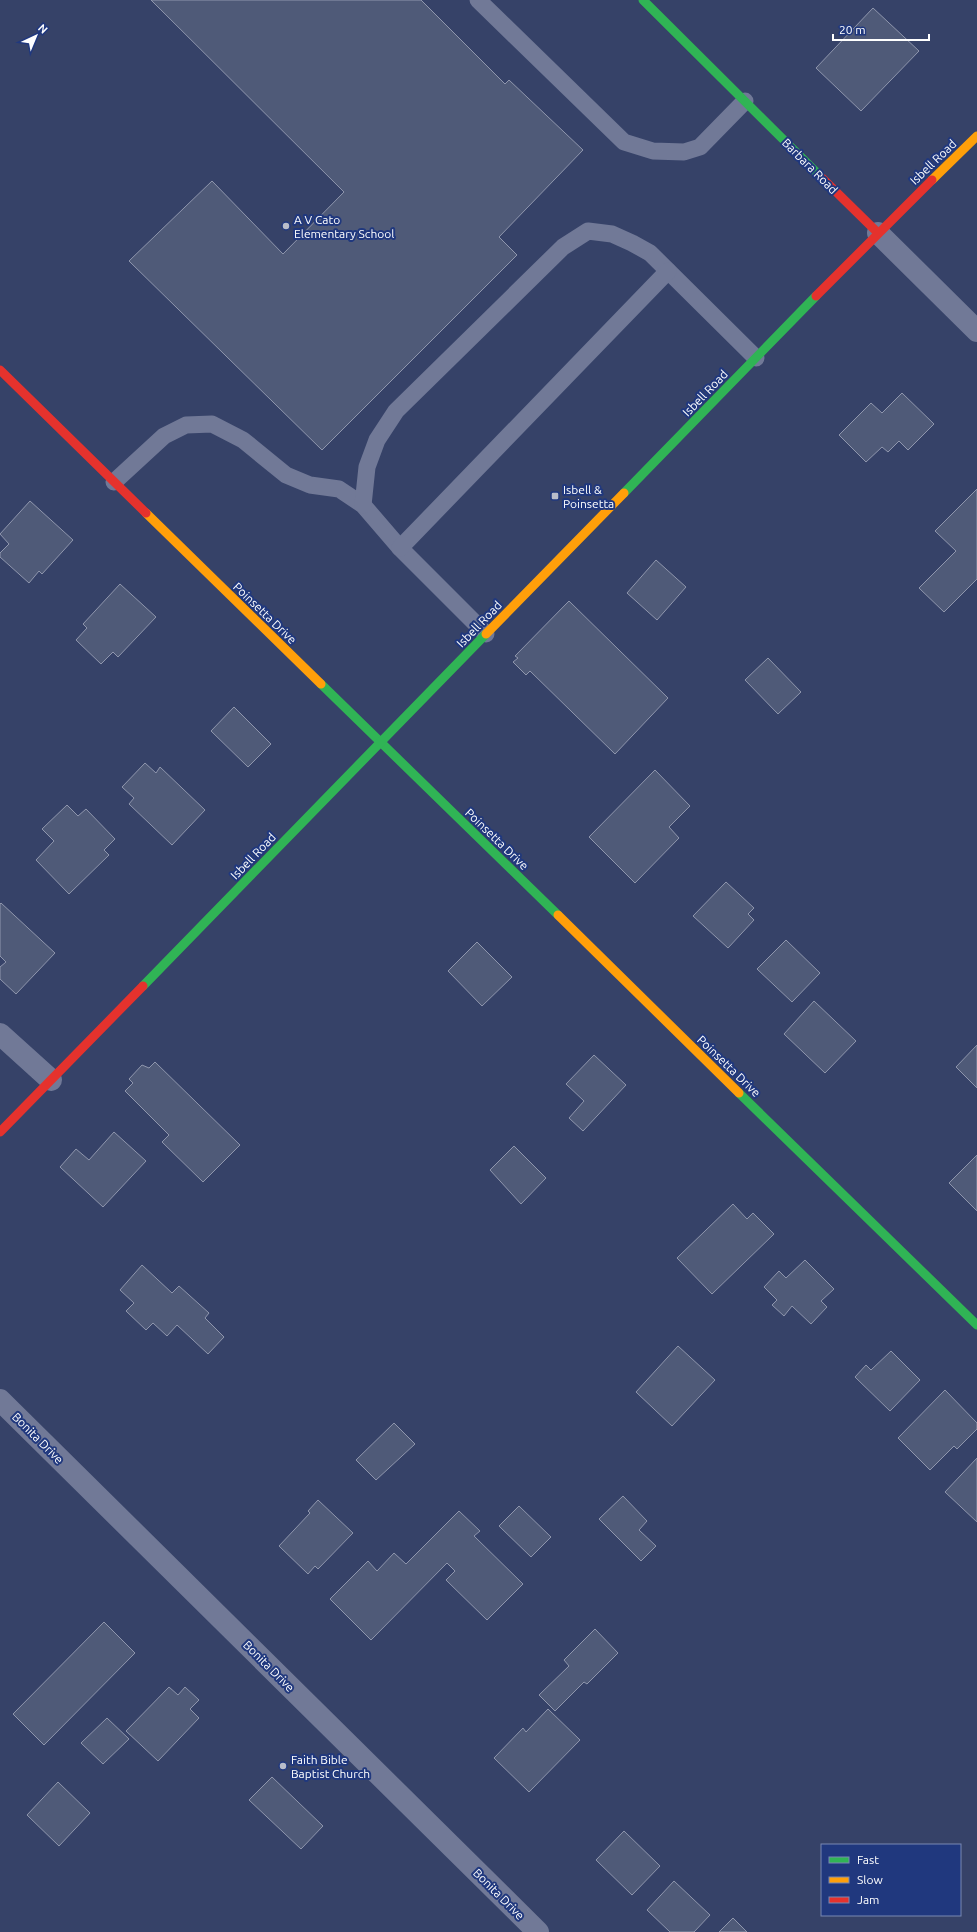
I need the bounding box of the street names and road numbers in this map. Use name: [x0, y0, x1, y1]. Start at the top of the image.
street label: Barbara Road: [780, 136, 840, 196]
street label: Isbell Road: [907, 137, 959, 187]
street label: Isbell Road: [680, 367, 730, 419]
street label: Poinsetta Drive: [231, 580, 299, 646]
street label: Isbell Road: [454, 598, 504, 650]
street label: Poinsetta Drive: [463, 806, 531, 872]
street label: Isbell Road: [228, 830, 278, 882]
street label: Poinsetta Drive: [695, 1033, 763, 1099]
street label: Bonita Drive: [10, 1410, 66, 1466]
street label: Bonita Drive: [241, 1638, 297, 1694]
street label: Bonita Drive: [471, 1866, 527, 1922]

